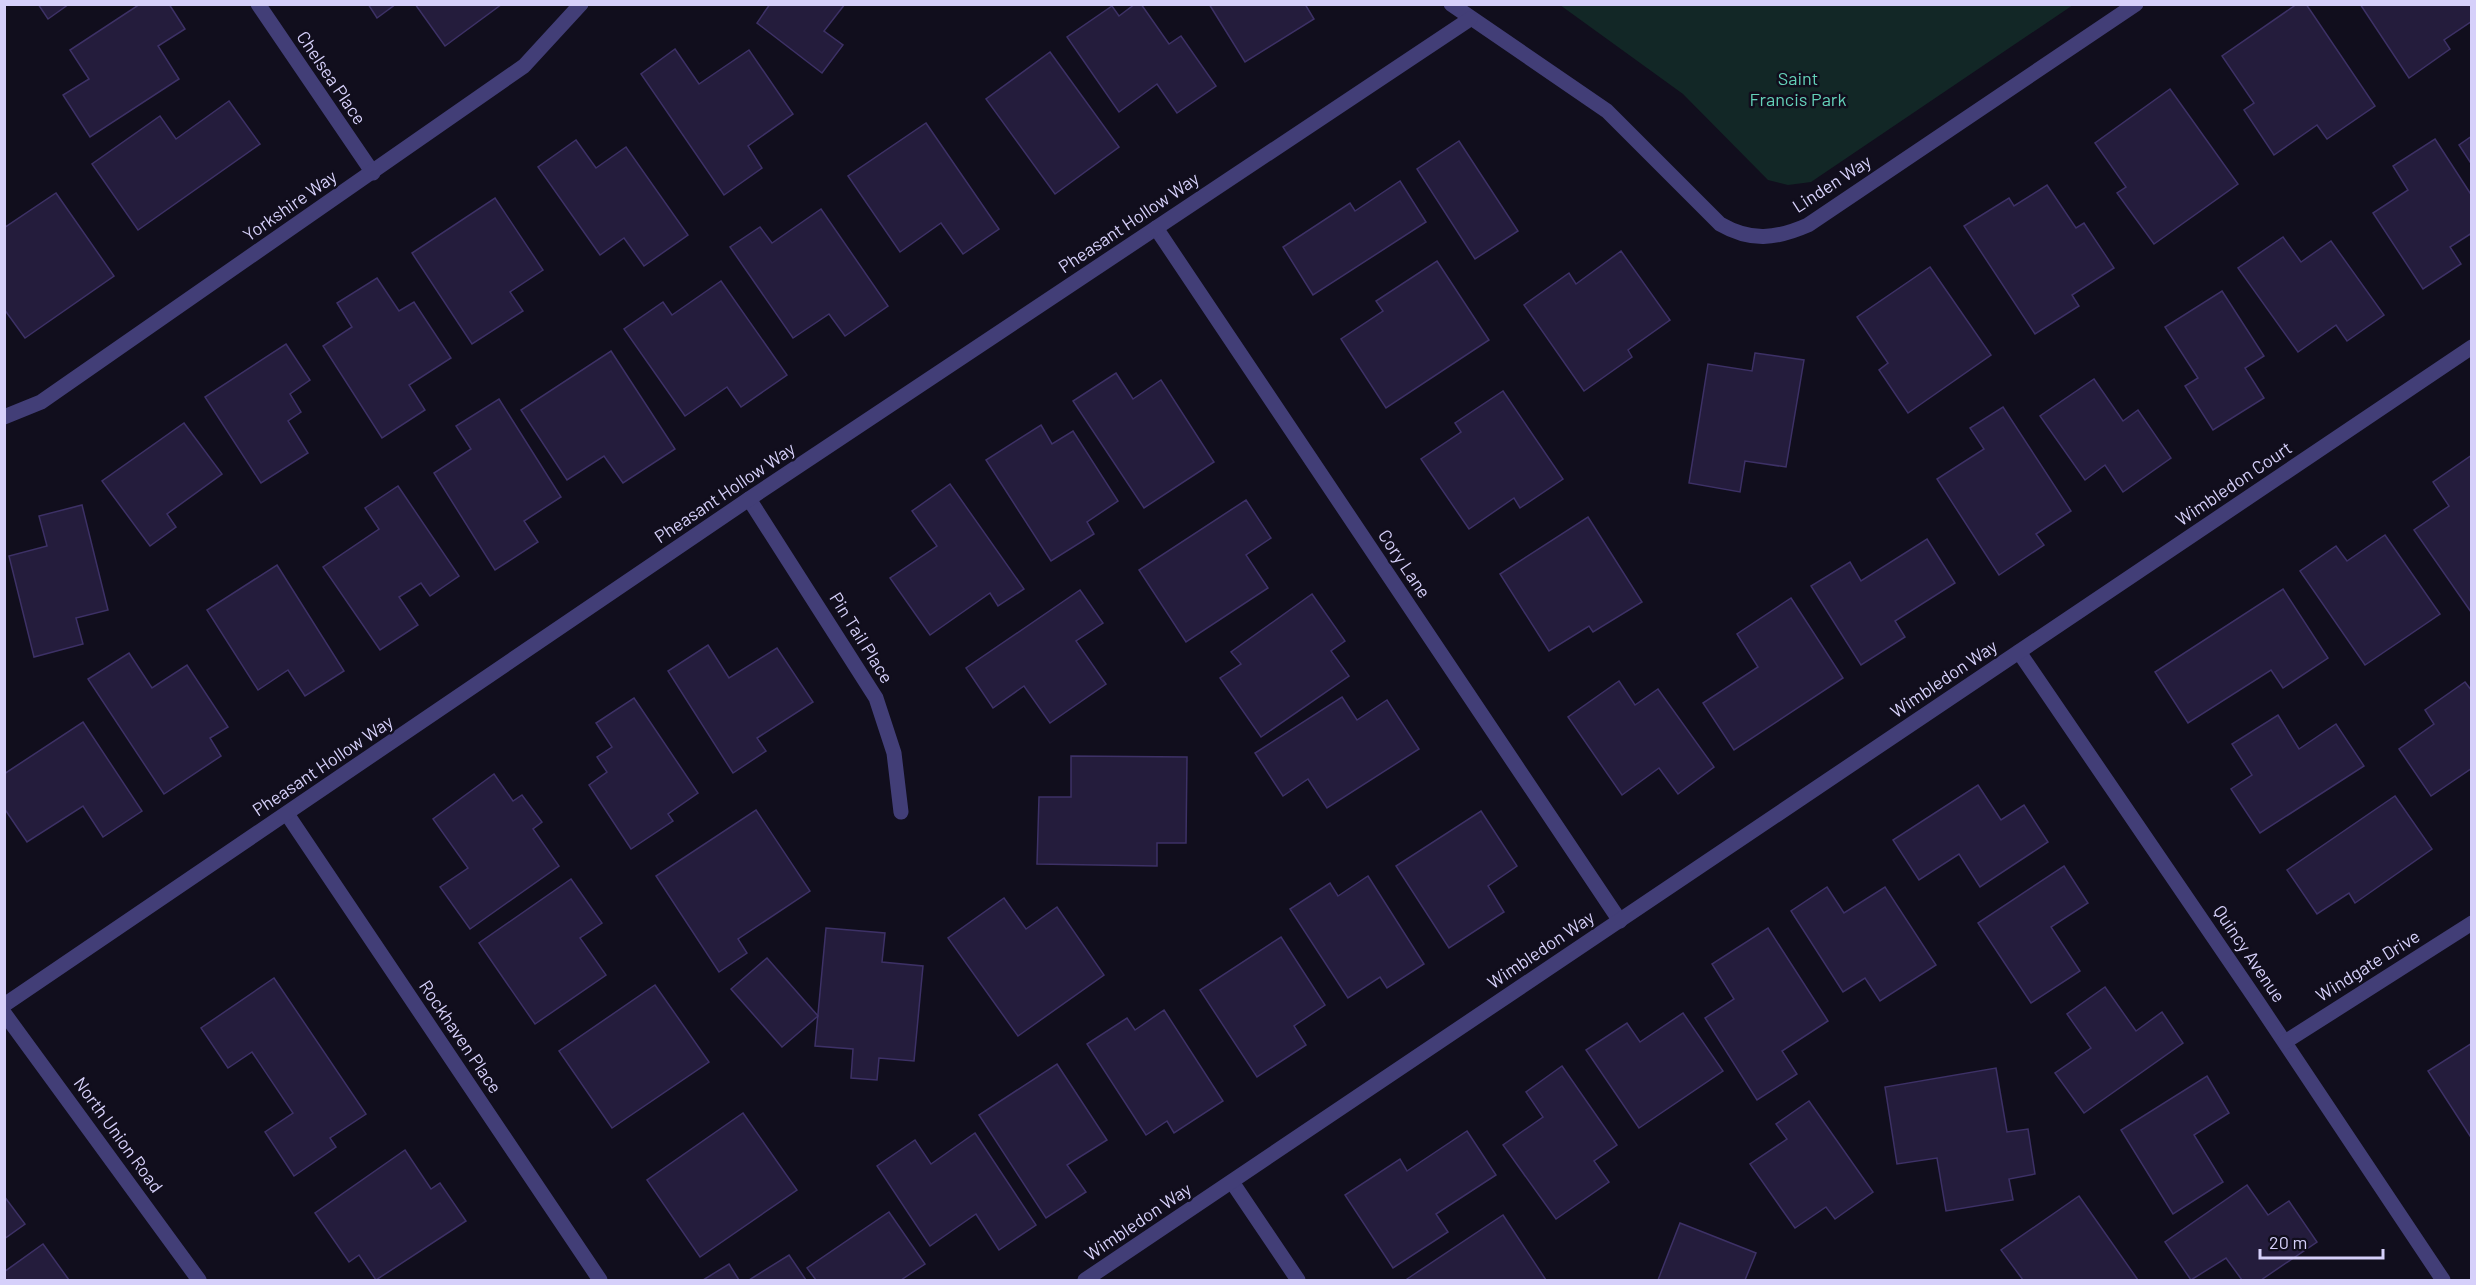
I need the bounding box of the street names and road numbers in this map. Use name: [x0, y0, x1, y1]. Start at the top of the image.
street label: Chelsea Place: [292, 26, 371, 128]
street label: Linden Way: [1788, 150, 1875, 217]
street label: Yorkshire Way: [238, 165, 341, 246]
street label: Pheasant Hollow Way: [1054, 167, 1203, 277]
street label: Wimbledon Court: [2171, 436, 2296, 530]
street label: Pheasant Hollow Way: [650, 437, 799, 547]
street label: Cory Lane: [1374, 525, 1436, 602]
street label: Pin Tail Place: [825, 588, 898, 687]
street label: Wimbledon Way: [1886, 634, 2001, 722]
street label: Pheasant Hollow Way: [248, 710, 397, 820]
street label: Quincy Avenue: [2209, 901, 2290, 1006]
street label: Wimbledon Way: [1483, 905, 1598, 993]
street label: Windgate Drive: [2312, 925, 2423, 1006]
street label: Rockhaven Place: [415, 976, 507, 1097]
street label: North Union Road: [69, 1072, 168, 1197]
street label: Wimbledon Way: [1080, 1177, 1195, 1265]

